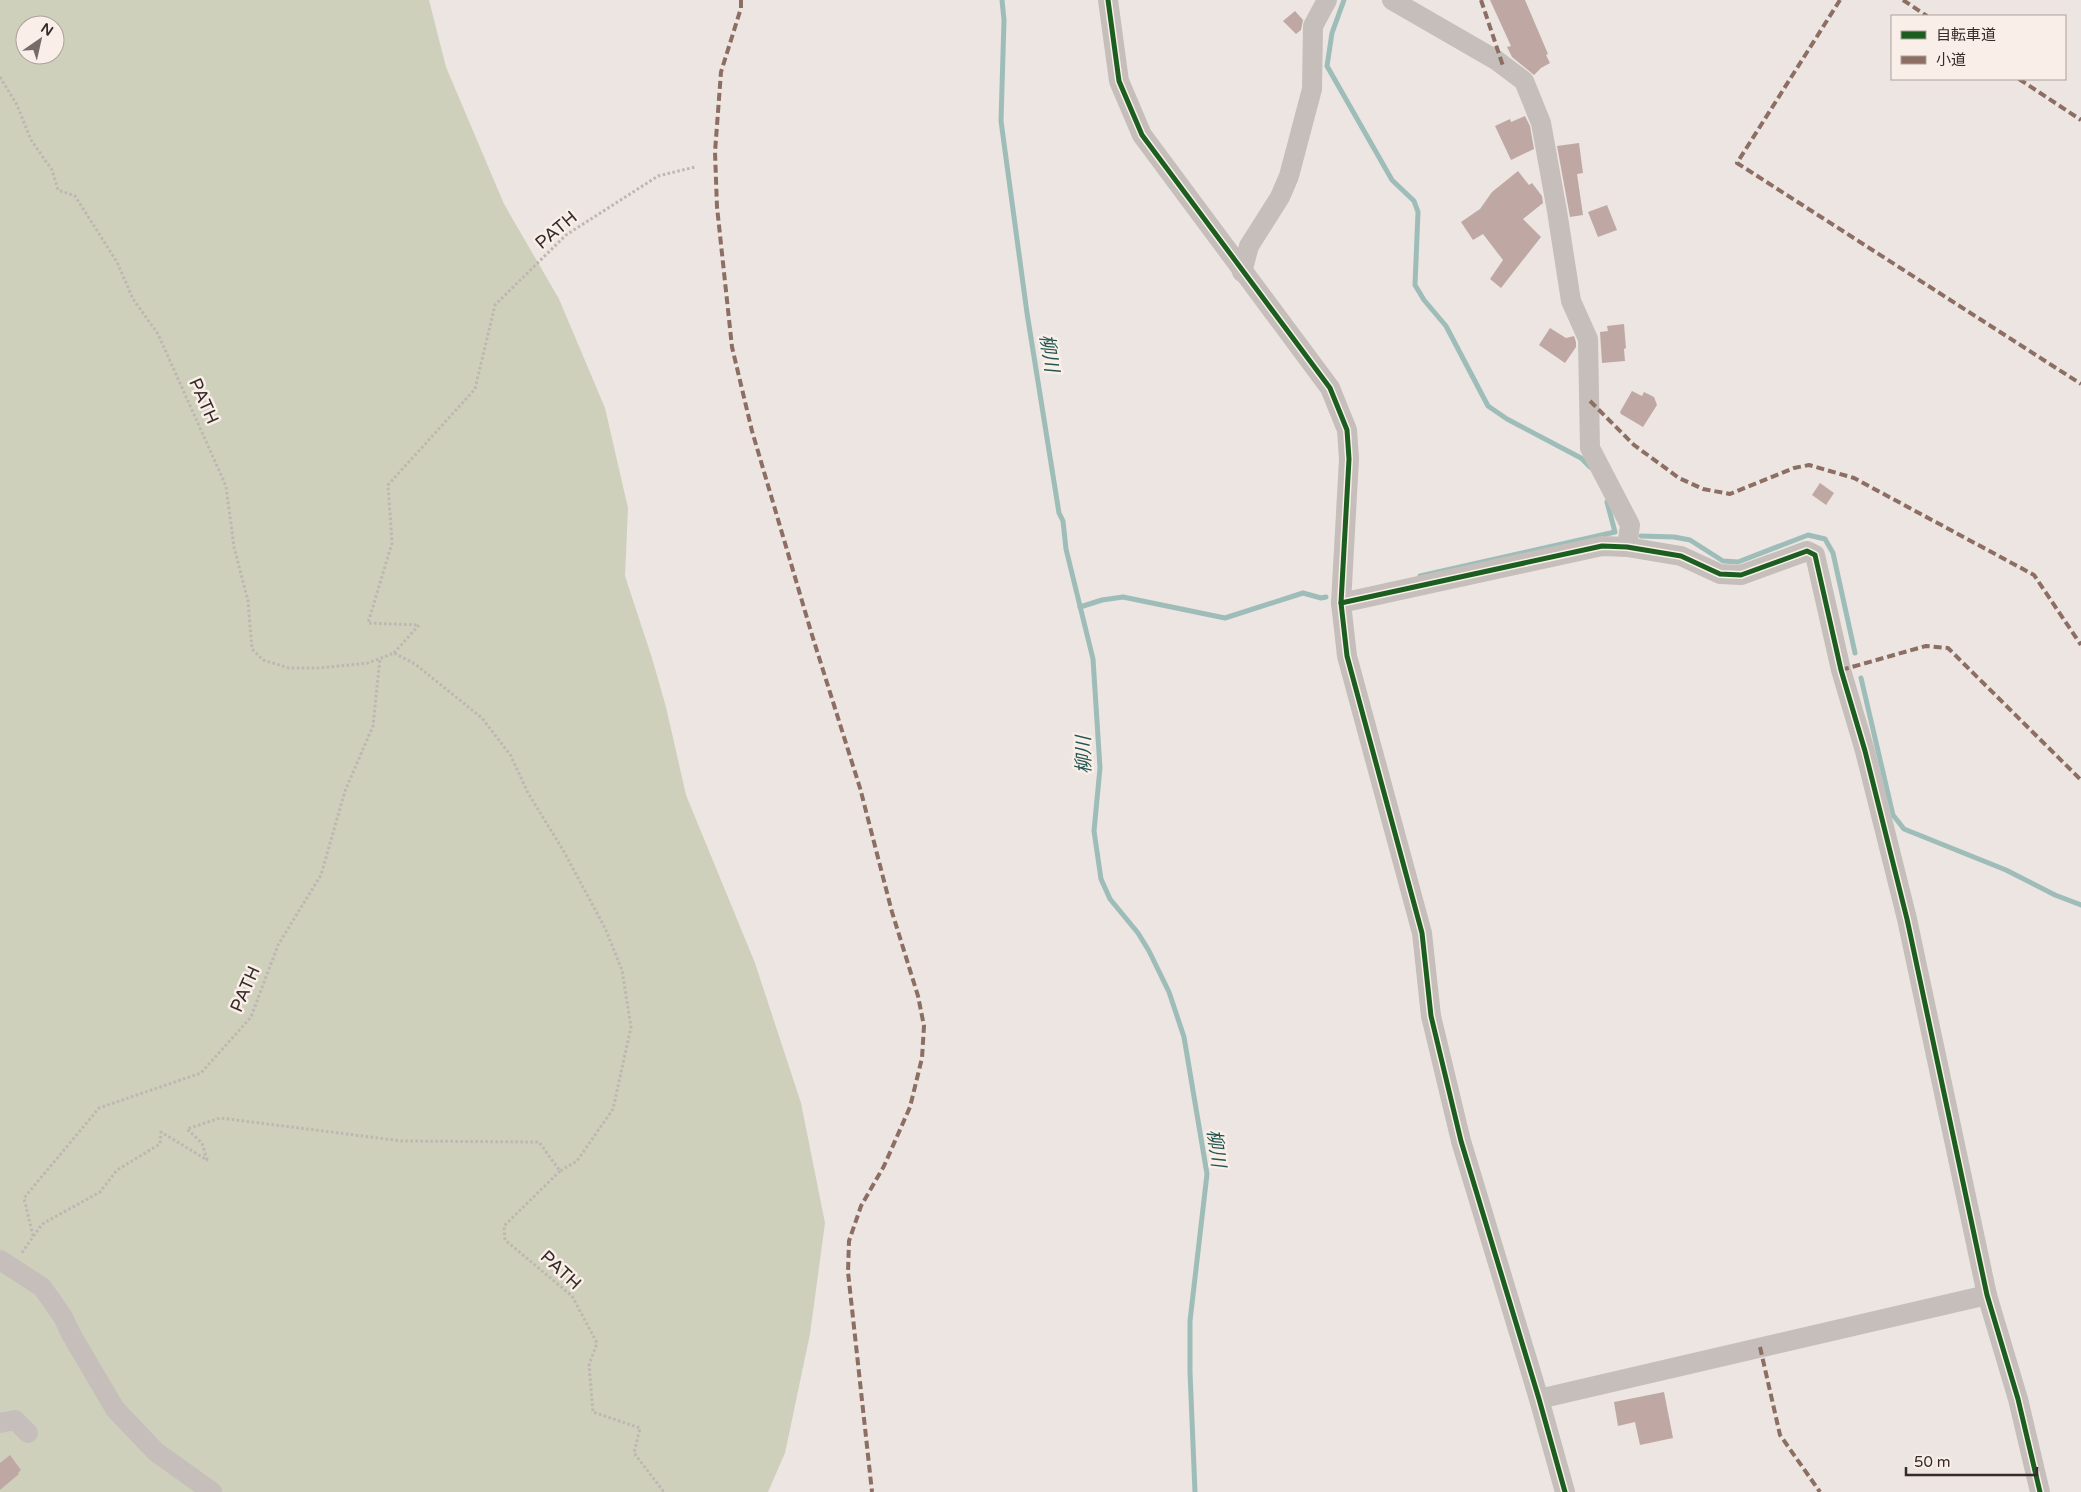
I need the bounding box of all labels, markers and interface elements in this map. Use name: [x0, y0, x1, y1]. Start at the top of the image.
north arrow: [15, 15, 65, 65]
legend: [1891, 15, 2066, 80]
text: N: [38, 19, 56, 40]
text: 自転車道: [1936, 26, 1996, 44]
text: 小道: [1936, 51, 1966, 69]
street label: PATH: [530, 206, 582, 254]
water label: 柳川: [1035, 333, 1063, 376]
street label: PATH: [184, 375, 224, 427]
water label: 柳川: [1073, 734, 1095, 774]
street label: PATH: [225, 963, 265, 1015]
water label: 柳川: [1202, 1128, 1230, 1170]
street label: PATH: [536, 1246, 586, 1294]
scale bar: [1906, 1444, 2037, 1476]
text: 50 m: [1914, 1453, 1951, 1471]

